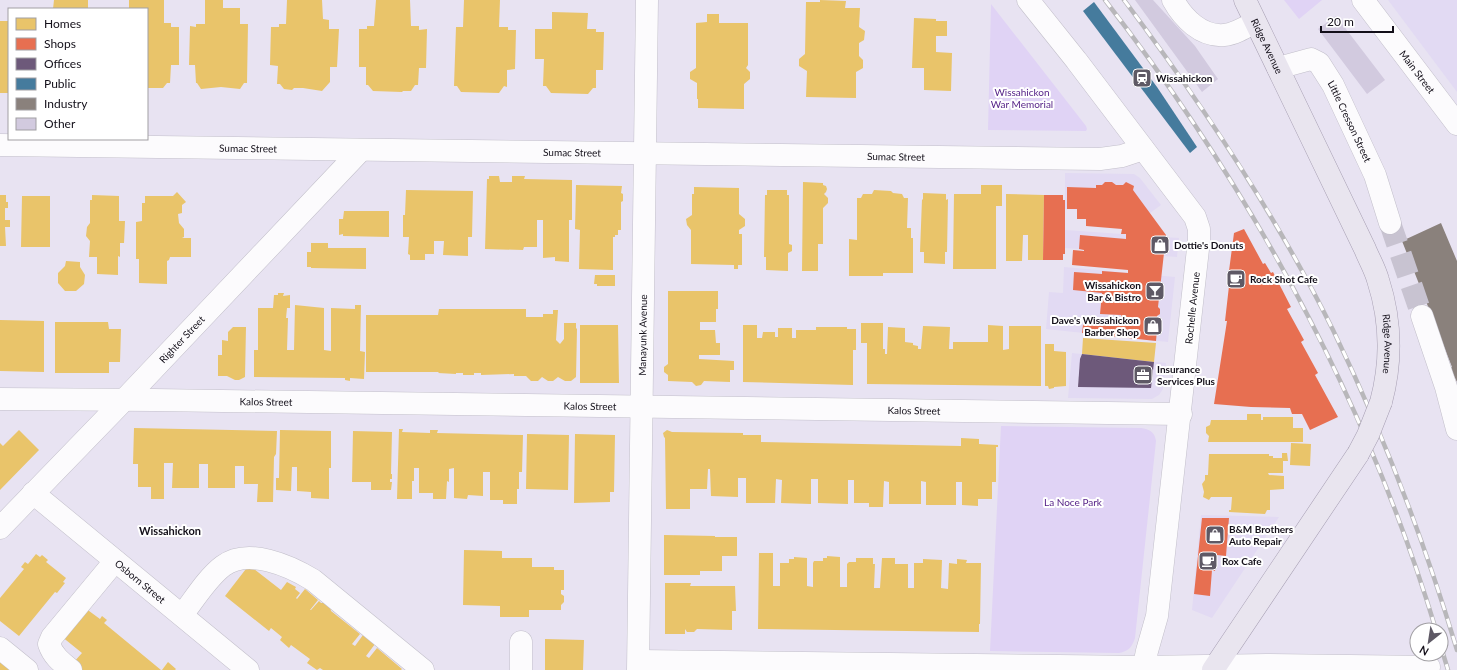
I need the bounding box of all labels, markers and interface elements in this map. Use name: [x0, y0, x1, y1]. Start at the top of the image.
legend: [8, 8, 148, 140]
scale bar: [1321, 8, 1393, 34]
text: 20 m: [1327, 14, 1354, 29]
text: Homes: [44, 16, 81, 31]
street label: Ridge Avenue: [1249, 16, 1286, 76]
text: Shops: [44, 36, 76, 51]
street label: Main Street: [1397, 48, 1438, 96]
text: Offices: [44, 56, 81, 71]
station icon: Wissahickon: [1131, 67, 1153, 89]
place label: Wissahickon: [1156, 72, 1213, 84]
text: Public: [44, 76, 76, 91]
street label: Little Cresson Street: [1325, 78, 1374, 164]
park label: Wissahickon War Memorial: [991, 86, 1053, 110]
text: Industry: [44, 96, 88, 111]
text: Other: [44, 116, 76, 131]
street label: Sumac Street: [219, 142, 277, 155]
street label: Sumac Street: [543, 146, 601, 159]
street label: Sumac Street: [867, 150, 925, 163]
shop icon: Dottie's Donuts: [1149, 234, 1171, 256]
place label: Dottie's Donuts: [1174, 239, 1244, 251]
cafe icon: Rock Shot Cafe: [1225, 268, 1247, 290]
street label: Rochelle Avenue: [1182, 271, 1202, 345]
place label: Rock Shot Cafe: [1250, 273, 1318, 285]
place label: Wissahickon Bar & Bistro: [1085, 279, 1141, 303]
bar icon: Wissahickon Bar & Bistro: [1144, 280, 1166, 302]
street label: Manayunk Avenue: [636, 294, 649, 376]
street label: Righter Street: [156, 313, 207, 365]
street label: Ridge Avenue: [1380, 313, 1395, 374]
place label: Dave's Wissahickon Barber Shop: [1051, 314, 1139, 338]
shop icon: Dave's Wissahickon Barber Shop: [1142, 315, 1164, 337]
place label: Insurance Services Plus: [1157, 363, 1216, 387]
office icon: Insurance Services Plus: [1132, 364, 1154, 386]
street label: Kalos Street: [239, 395, 293, 408]
street label: Kalos Street: [563, 400, 617, 412]
street label: Kalos Street: [887, 404, 941, 417]
park label: La Noce Park: [1044, 496, 1103, 508]
place label: B&M Brothers Auto Repair: [1228, 523, 1294, 547]
district label: Wissahickon: [139, 524, 201, 537]
shop icon: B&M Brothers Auto Repair: [1204, 524, 1226, 546]
cafe icon: Rox Cafe: [1197, 550, 1219, 572]
place label: Rox Cafe: [1222, 555, 1262, 567]
street label: Osborn Street: [113, 557, 168, 606]
north arrow: [1409, 622, 1449, 662]
text: N: [1417, 643, 1431, 659]

